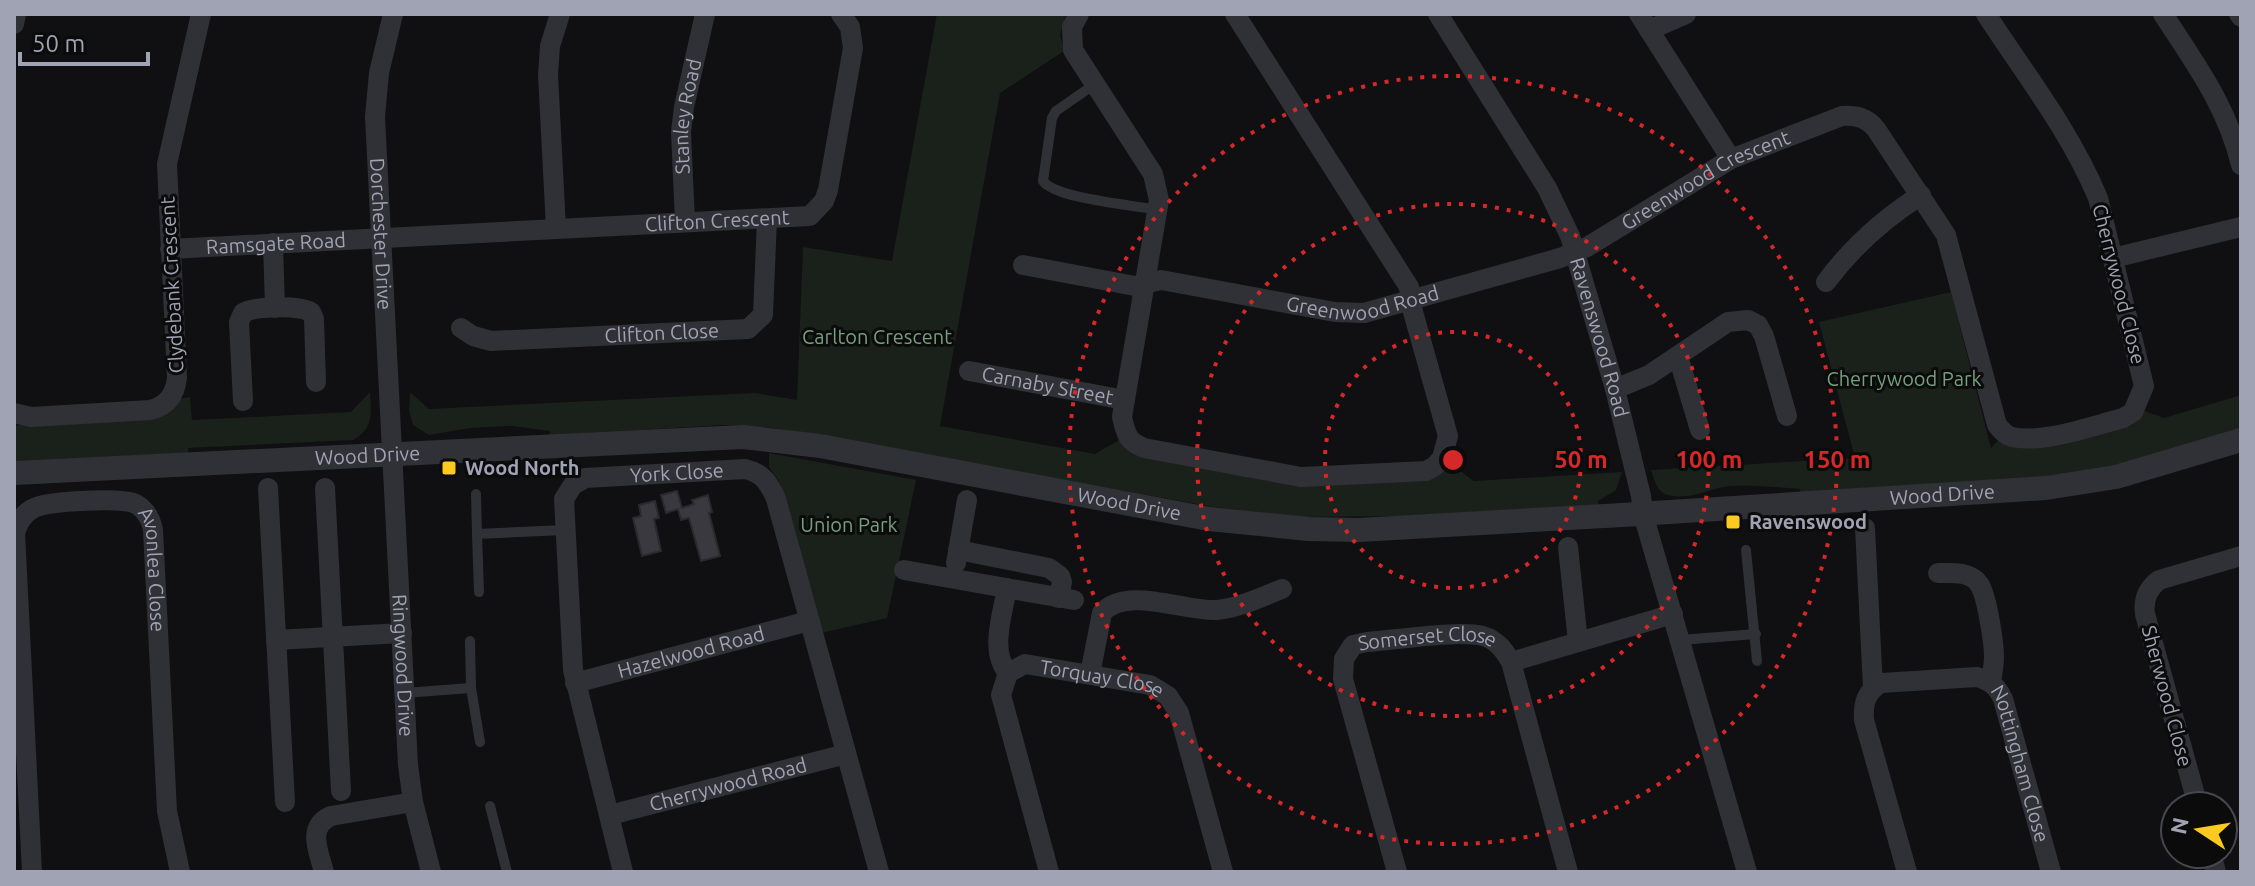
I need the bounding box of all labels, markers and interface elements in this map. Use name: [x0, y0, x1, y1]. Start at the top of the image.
scale bar: [20, 16, 148, 66]
text: 50 m: [32, 30, 85, 57]
street label: Stanley Road: [669, 57, 706, 175]
street label: Greenwood Crescent: [1617, 125, 1793, 234]
street label: Dorchester Drive: [366, 157, 397, 311]
street label: Clydebank Crescent: [155, 196, 188, 374]
street label: Cherrywood Close: [2088, 201, 2151, 366]
street label: Clifton Crescent: [644, 205, 790, 235]
street label: Ramsgate Road: [205, 228, 346, 258]
street label: Ravenswood Road: [1566, 255, 1633, 419]
street label: Greenwood Road: [1284, 281, 1441, 324]
street label: Clifton Close: [604, 318, 719, 347]
park label: Carlton Crescent: [802, 325, 952, 348]
street label: Carnaby Street: [980, 362, 1116, 409]
park label: Cherrywood Park: [1826, 367, 1982, 390]
street label: Wood Drive: [314, 441, 421, 469]
centre of rings: [1439, 446, 1467, 474]
text: 50 m: [1554, 446, 1608, 473]
text: 100 m: [1676, 446, 1742, 473]
text: 150 m: [1804, 446, 1870, 473]
place label: Wood North: [465, 456, 580, 479]
street label: York Close: [630, 458, 724, 486]
marker: Wood North: [440, 459, 458, 477]
street label: Wood Drive: [1889, 479, 1995, 509]
street label: Wood Drive: [1075, 483, 1183, 525]
street label: Avonlea Close: [134, 502, 170, 632]
place label: Ravenswood: [1749, 510, 1867, 533]
park label: Union Park: [800, 513, 898, 536]
marker: Ravenswood: [1724, 513, 1742, 531]
street label: Ringwood Drive: [388, 594, 419, 737]
street label: Hazelwood Road: [615, 621, 767, 682]
street label: Somerset Close: [1356, 622, 1501, 655]
street label: Sherwood Close: [2138, 623, 2197, 769]
street label: Torquay Close: [1038, 655, 1169, 702]
street label: Nottingham Close: [1987, 680, 2054, 845]
street label: Cherrywood Road: [647, 753, 809, 815]
north arrow: [2159, 790, 2239, 870]
text: N: [2165, 815, 2193, 836]

